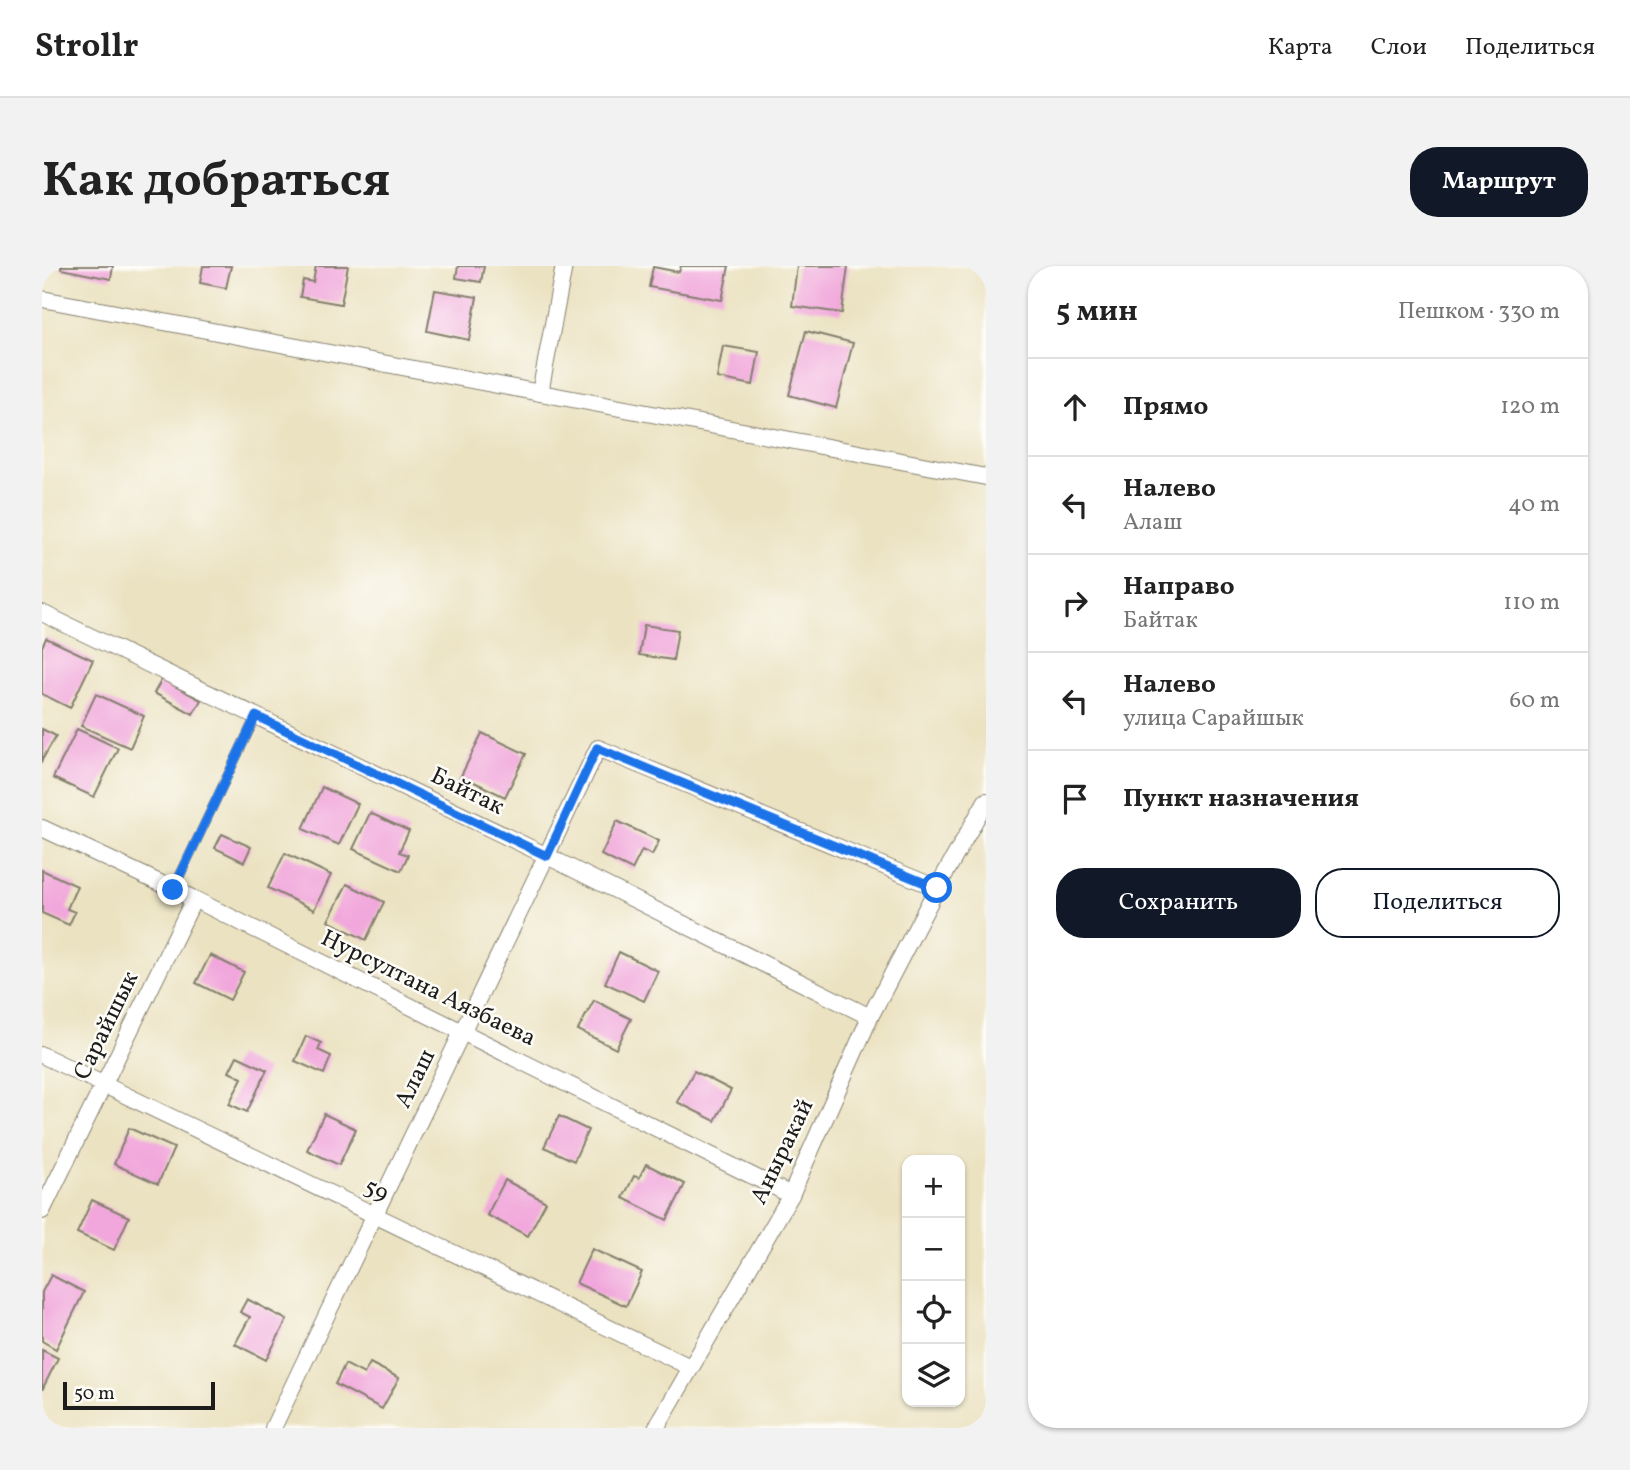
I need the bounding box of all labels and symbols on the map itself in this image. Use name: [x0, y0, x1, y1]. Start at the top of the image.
street label: Байтак: [424, 760, 510, 824]
route start: [921, 872, 952, 903]
route end: [157, 874, 188, 905]
street label: Нурсултана Аязбаева: [315, 922, 541, 1056]
street label: Сарайшык: [66, 966, 148, 1086]
street label: Алаш: [387, 1044, 445, 1114]
street label: Аныракай: [743, 1094, 823, 1210]
street label: 59: [358, 1171, 394, 1211]
scale bar: [63, 1379, 215, 1411]

